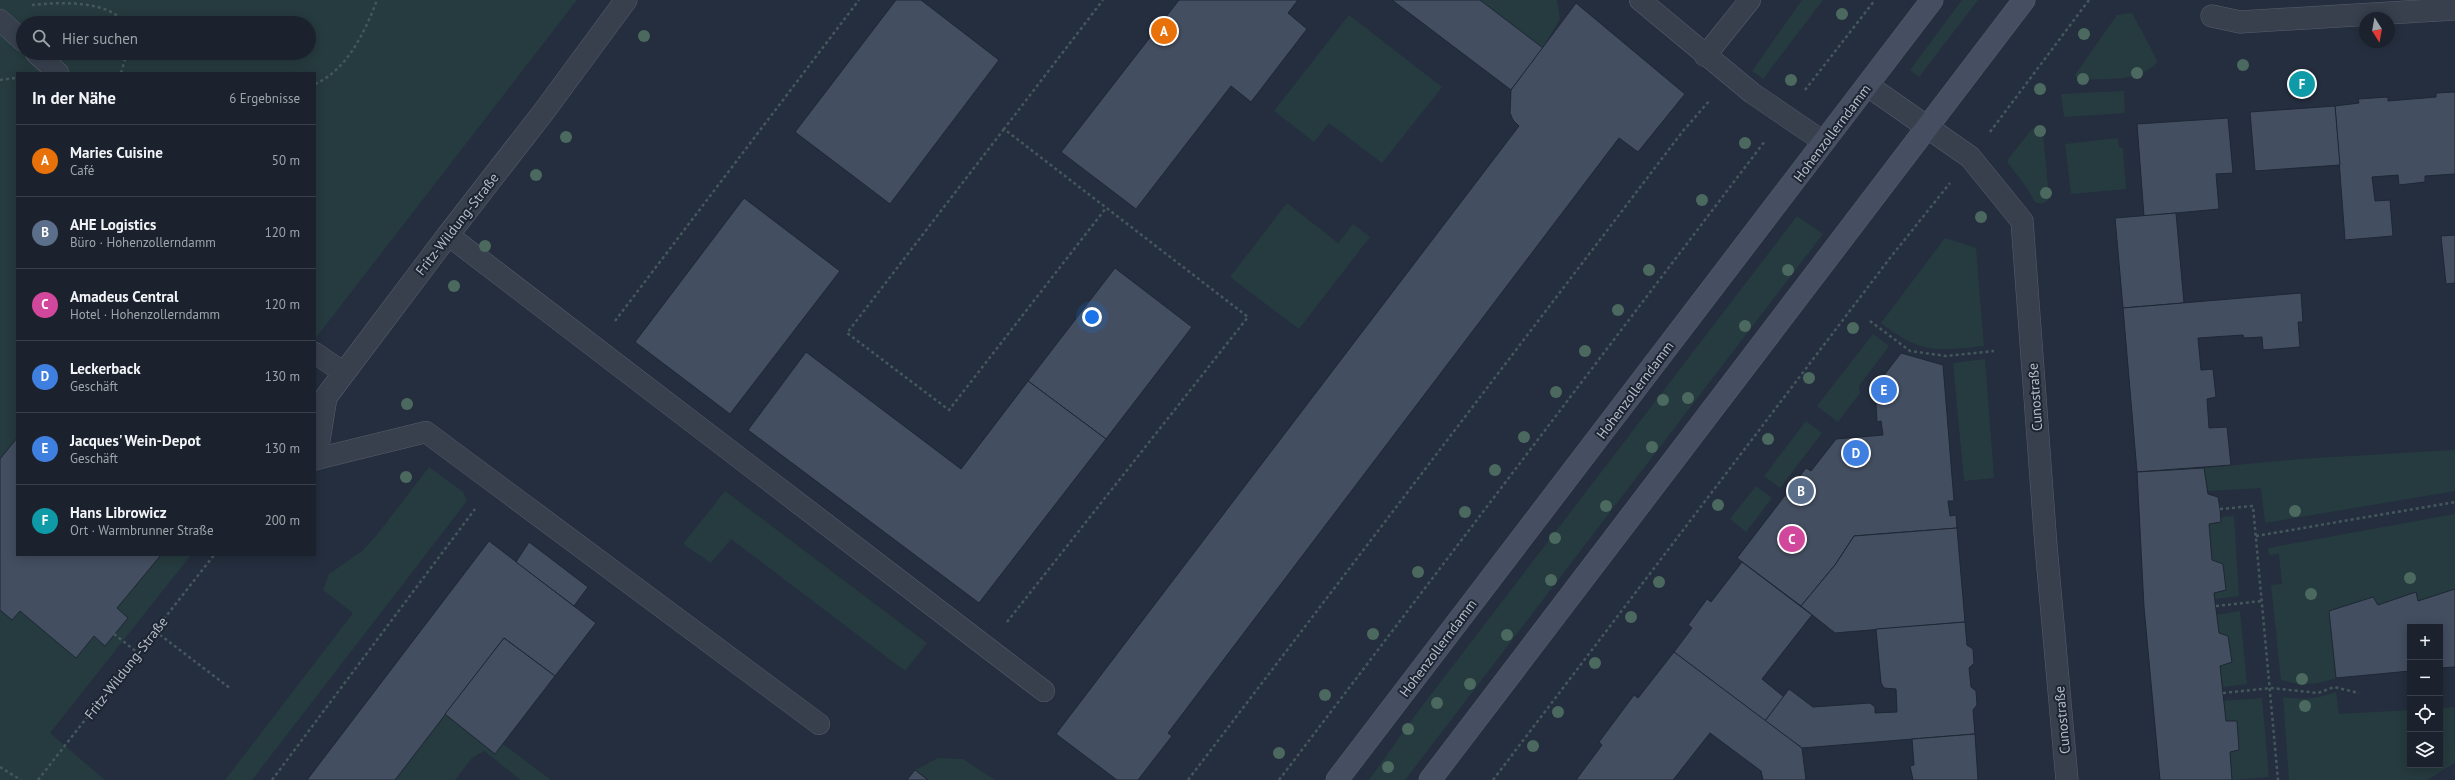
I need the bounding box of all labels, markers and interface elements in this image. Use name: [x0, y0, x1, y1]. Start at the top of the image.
north arrow: [2359, 12, 2395, 48]
search box: [16, 16, 316, 60]
pin: A: [1151, 16, 1177, 46]
icon: search: [30, 27, 52, 49]
text: Hier suchen: [62, 29, 138, 48]
pin: F: [2289, 69, 2315, 99]
street label: Hohenzollerndamm: [1789, 81, 1875, 185]
text: In der Nähe: [32, 87, 116, 109]
text: 6 Ergebnisse: [229, 90, 300, 107]
text: Maries Cuisine: [70, 143, 163, 162]
text: A: [41, 152, 49, 169]
text: 50 m: [272, 152, 300, 169]
text: Café: [70, 162, 94, 179]
street label: Fritz-Wildung-Straße: [411, 169, 503, 279]
text: AHE Logistics: [70, 215, 156, 234]
text: B: [41, 224, 49, 241]
text: 120 m: [265, 224, 300, 241]
text: Büro · Hohenzollerndamm: [70, 234, 216, 251]
text: Amadeus Central: [70, 287, 178, 306]
text: C: [41, 296, 49, 313]
text: 120 m: [265, 296, 300, 313]
text: Hotel · Hohenzollerndamm: [70, 306, 220, 323]
your location: [1082, 307, 1102, 327]
street label: Hohenzollerndamm: [1592, 338, 1678, 442]
text: Leckerback: [70, 359, 141, 378]
street label: Cunostraße: [2024, 362, 2046, 432]
text: D: [41, 368, 49, 385]
text: 130 m: [265, 368, 300, 385]
pin: E: [1871, 375, 1897, 405]
text: Geschäft: [70, 378, 118, 395]
text: Jacques' Wein-Depot: [70, 431, 201, 450]
pin: D: [1843, 438, 1869, 468]
text: E: [42, 440, 48, 457]
text: 130 m: [265, 440, 300, 457]
text: Geschäft: [70, 450, 118, 467]
pin: B: [1788, 476, 1814, 506]
text: Hans Librowicz: [70, 503, 167, 522]
text: F: [42, 512, 48, 529]
text: 200 m: [265, 512, 300, 529]
text: Ort · Warmbrunner Straße: [70, 522, 214, 539]
pin: C: [1779, 524, 1805, 554]
street label: Hohenzollerndamm: [1395, 596, 1481, 700]
street label: Fritz-Wildung-Straße: [80, 613, 172, 723]
map controls: [2407, 624, 2443, 768]
button: +: [2407, 624, 2443, 660]
button: −: [2407, 660, 2443, 696]
street label: Cunostraße: [2050, 685, 2074, 755]
button: locate: [2407, 696, 2443, 732]
button: layers: [2407, 732, 2443, 768]

